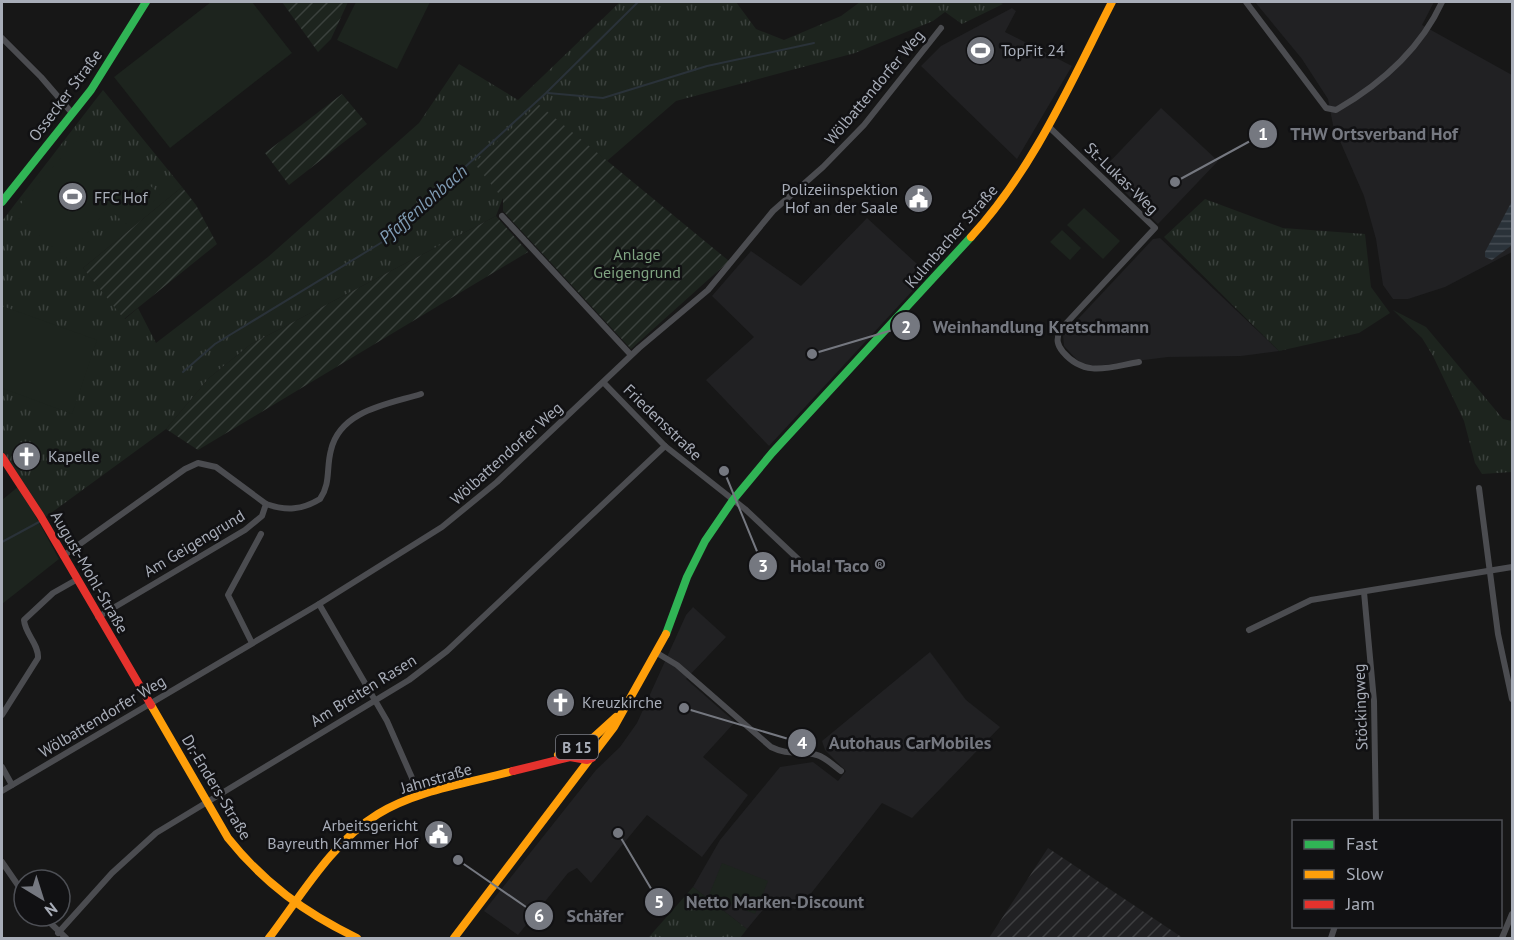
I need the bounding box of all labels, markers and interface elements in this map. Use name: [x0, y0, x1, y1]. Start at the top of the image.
street label: Wölbattendorfer Weg: [820, 25, 928, 149]
sports icon: TopFit 24: [964, 34, 996, 66]
place label: TopFit 24: [1001, 40, 1065, 60]
street label: Ossecker Straße: [24, 45, 106, 145]
callout: THW Ortsverband Hof: [1248, 116, 1470, 152]
text: 1: [1258, 122, 1268, 145]
text: THW Ortsverband Hof: [1290, 122, 1459, 145]
street label: St.-Lukas-Weg: [1081, 138, 1163, 218]
water label: Pfaffenlohbach: [374, 159, 472, 249]
place label: Polizeiinspektion Hof an der Saale: [782, 179, 898, 217]
street label: Kulmbacher Straße: [901, 180, 1001, 292]
sports icon: FFC Hof: [57, 181, 89, 213]
public building icon: Polizeiinspektion Hof an der Saale: [903, 182, 935, 214]
place label: FFC Hof: [94, 187, 148, 207]
park label: Anlage Geigengrund: [593, 244, 681, 282]
callout: Weinhandlung Kretschmann: [891, 308, 1161, 344]
text: 2: [901, 315, 911, 338]
text: Weinhandlung Kretschmann: [933, 315, 1149, 338]
street label: Friedensstraße: [620, 380, 706, 464]
street label: Wölbattendorfer Weg: [446, 397, 566, 509]
church icon: Kapelle: [11, 440, 43, 472]
place label: Kapelle: [48, 446, 100, 466]
street label: Am Geigengrund: [140, 505, 248, 581]
street label: August-Mohl-Straße: [47, 507, 133, 637]
callout: Hola! Taco ®: [748, 548, 898, 584]
text: 3: [758, 554, 768, 577]
text: Hola! Taco ®: [790, 554, 886, 577]
street label: Am Breiten Rasen: [306, 649, 420, 731]
street label: Stöckingweg: [1348, 663, 1372, 751]
street label: Wölbattendorfer Weg: [35, 670, 169, 762]
church icon: Kreuzkirche: [545, 686, 577, 718]
place label: Kreuzkirche: [582, 692, 662, 712]
callout: Autohaus CarMobiles: [787, 725, 1003, 761]
street label: Dr.-Enders-Straße: [178, 731, 256, 843]
text: 4: [797, 731, 807, 754]
text: Autohaus CarMobiles: [829, 731, 992, 754]
road number: B 15: [556, 735, 598, 759]
street label: Jahnstraße: [397, 758, 474, 798]
place label: Arbeitsgericht Bayreuth Kammer Hof: [267, 815, 419, 853]
public building icon: Arbeitsgericht Bayreuth Kammer Hof: [423, 818, 455, 850]
legend: [1292, 820, 1502, 928]
text: Fast: [1346, 832, 1378, 855]
text: Slow: [1346, 862, 1384, 885]
north arrow: [12, 868, 72, 928]
callout: Netto Marken-Discount: [644, 884, 876, 920]
text: 5: [654, 890, 664, 913]
text: Netto Marken-Discount: [686, 890, 865, 913]
text: Jam: [1345, 892, 1375, 915]
callout: Schäfer: [524, 898, 635, 934]
text: N: [41, 899, 62, 921]
text: 6: [534, 904, 544, 927]
text: Schäfer: [566, 904, 624, 927]

